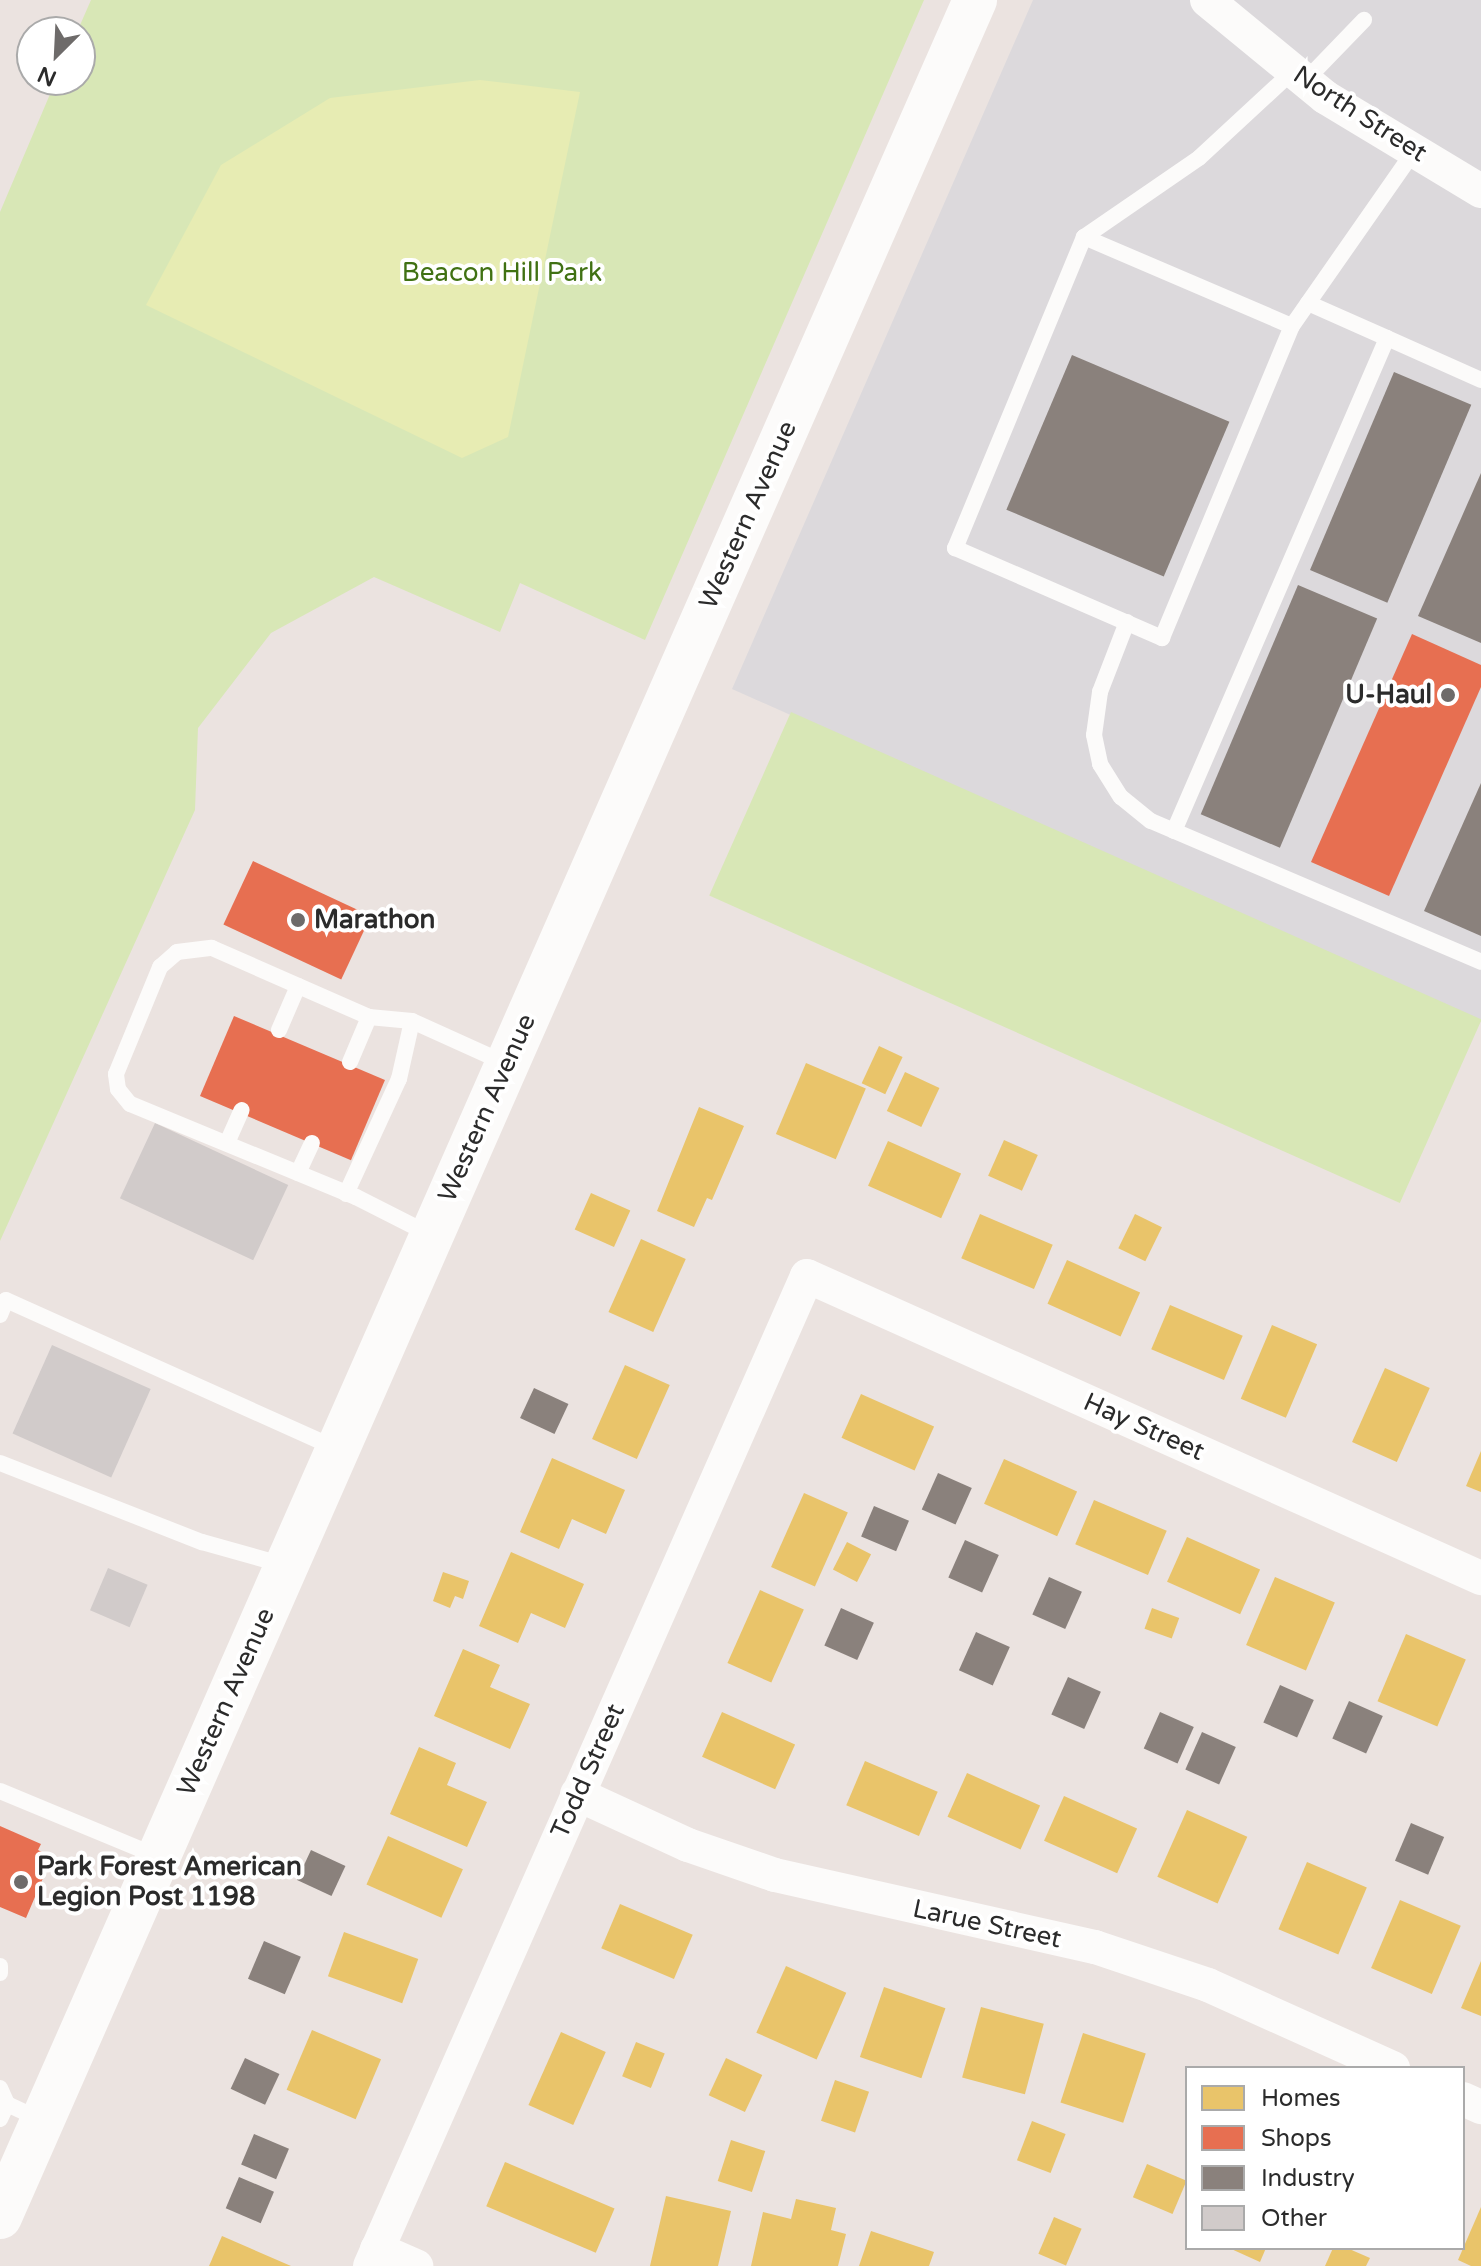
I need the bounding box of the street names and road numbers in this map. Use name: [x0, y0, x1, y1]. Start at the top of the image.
street label: North Street: [1287, 59, 1433, 169]
street label: Western Avenue: [693, 416, 803, 614]
street label: Western Avenue: [432, 1009, 542, 1207]
street label: Hay Street: [1079, 1387, 1209, 1467]
street label: Western Avenue: [171, 1603, 281, 1801]
street label: Todd Street: [544, 1699, 632, 1843]
street label: Larue Street: [910, 1893, 1064, 1955]

